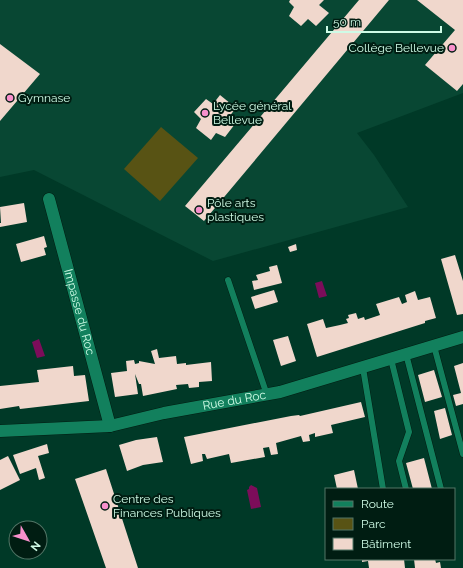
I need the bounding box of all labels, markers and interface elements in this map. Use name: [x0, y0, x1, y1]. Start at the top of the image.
scale bar: [327, 8, 441, 34]
text: 50 m: [333, 15, 361, 29]
place label: Collège Bellevue: [349, 41, 444, 55]
marker: Collège Bellevue: [447, 43, 457, 53]
place label: Gymnase: [18, 91, 70, 105]
marker: Gymnase: [5, 93, 15, 103]
place label: Lycée général Bellevue: [213, 99, 292, 127]
marker: Lycée général Bellevue: [200, 108, 210, 118]
place label: Pôle arts plastiques: [207, 196, 264, 224]
marker: Pôle arts plastiques: [194, 205, 204, 215]
street label: Impasse du Roc: [61, 267, 98, 357]
street label: Rue du Roc: [201, 388, 267, 413]
legend: [325, 488, 455, 560]
place label: Centre des Finances Publiques: [113, 492, 221, 520]
text: Route: [361, 497, 394, 511]
marker: Centre des Finances Publiques: [100, 501, 110, 511]
text: Parc: [361, 517, 386, 531]
north arrow: [8, 520, 48, 560]
text: Bâtiment: [361, 537, 411, 551]
text: N: [28, 539, 43, 553]

